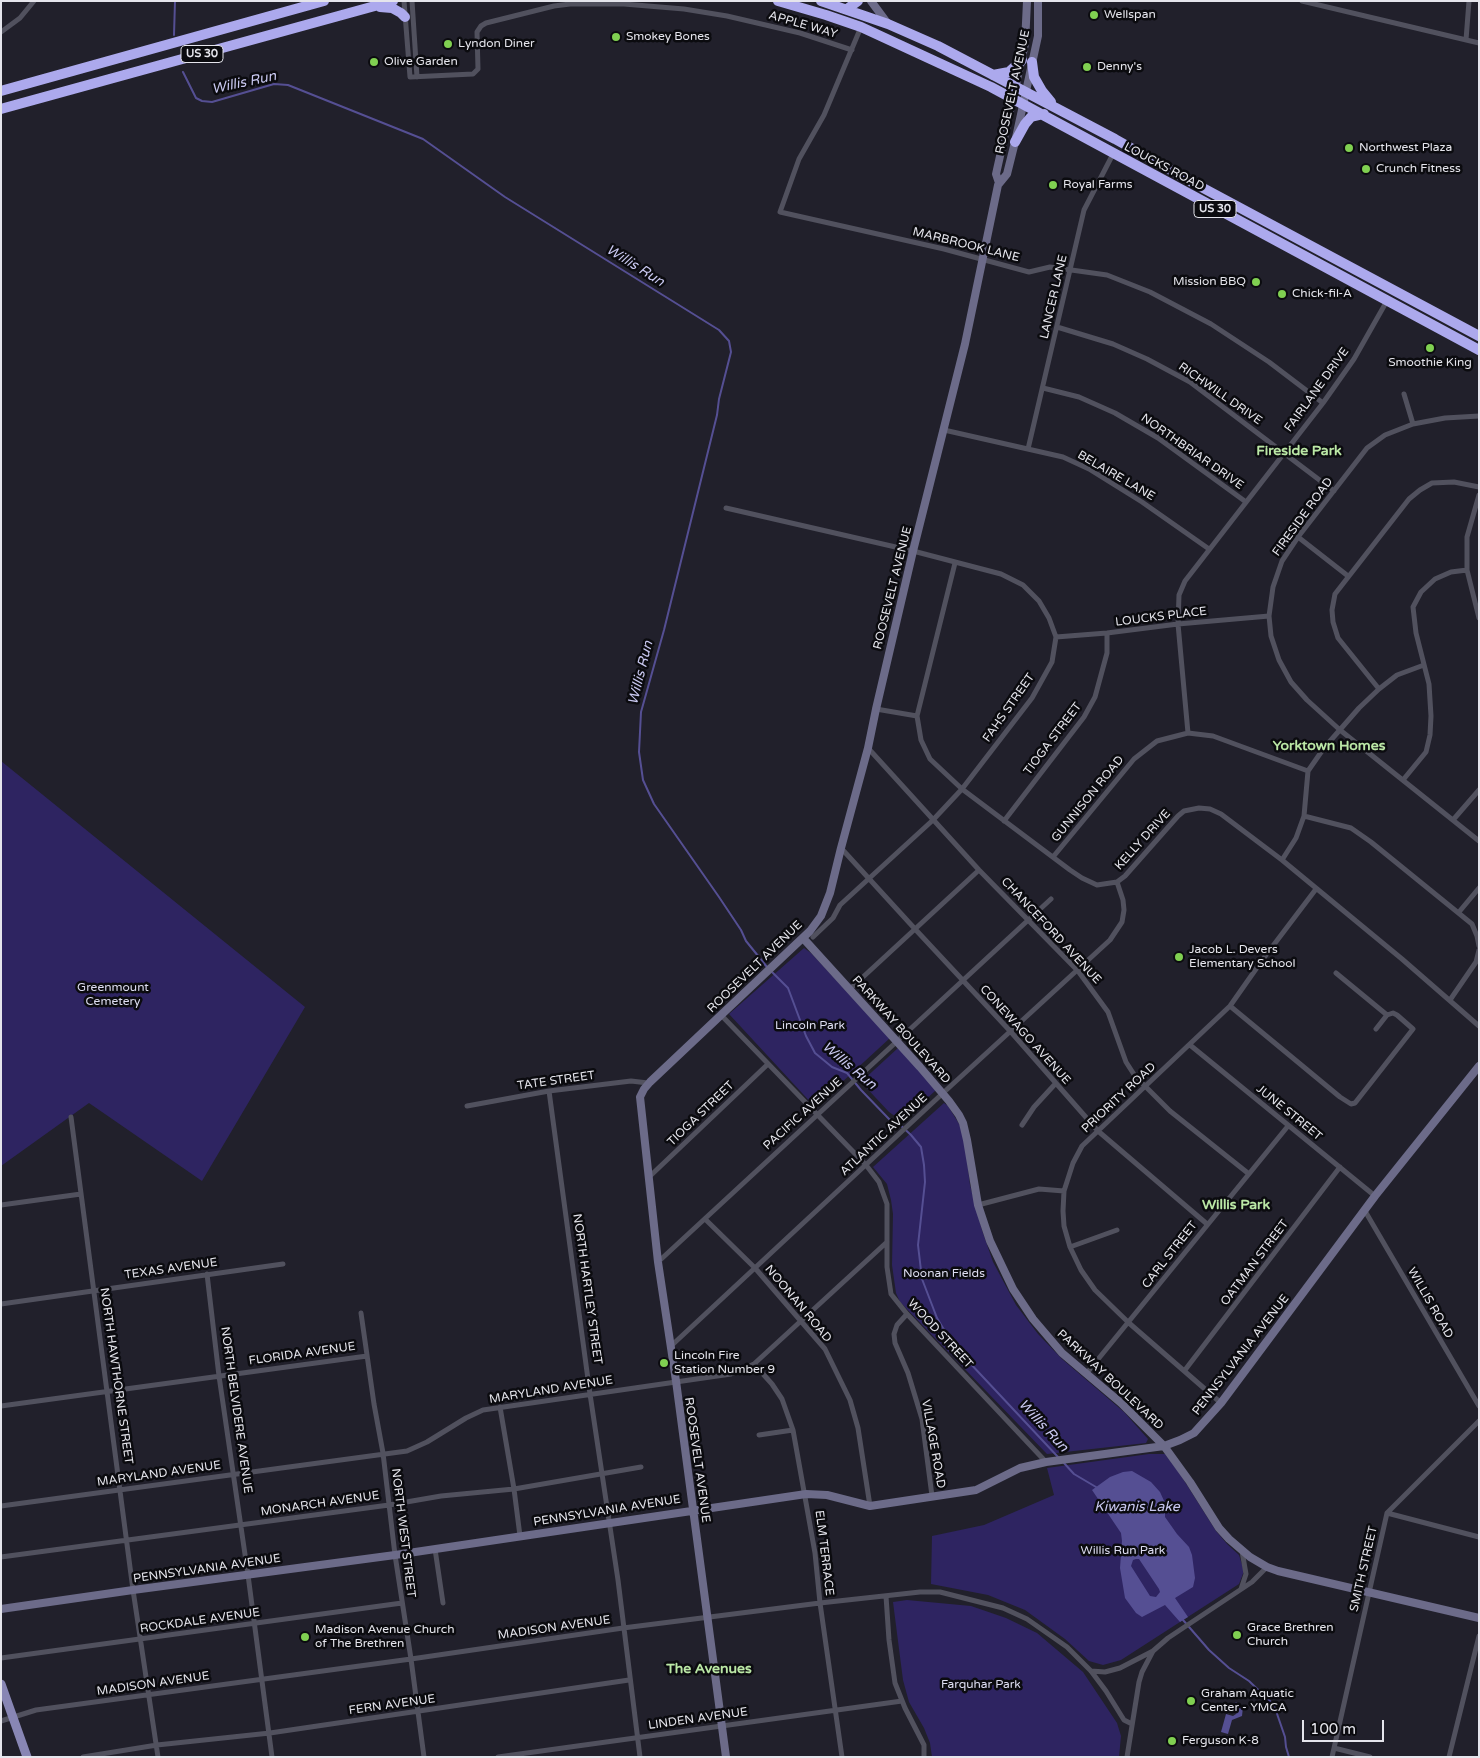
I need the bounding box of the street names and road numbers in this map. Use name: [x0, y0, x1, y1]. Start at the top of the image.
street label: APPLE WAY: [767, 8, 839, 42]
street label: ROOSEVELT AVENUE: [993, 29, 1033, 155]
road number: US 30: [181, 46, 223, 62]
street label: LOUCKS ROAD: [1121, 140, 1207, 194]
road number: US 30: [1194, 200, 1236, 218]
street label: MARBROOK LANE: [911, 225, 1021, 265]
street label: LANCER LANE: [1037, 254, 1071, 340]
street label: FAIRLANE DRIVE: [1282, 345, 1352, 435]
street label: RICHWILL DRIVE: [1175, 360, 1265, 428]
street label: NORTHBRIAR DRIVE: [1138, 411, 1246, 493]
street label: BELAIRE LANE: [1075, 448, 1157, 504]
street label: FIRESIDE ROAD: [1270, 475, 1336, 559]
street label: ROOSEVELT AVENUE: [871, 525, 915, 651]
street label: LOUCKS PLACE: [1114, 604, 1208, 630]
street label: FAHS STREET: [980, 671, 1038, 745]
street label: TIOGA STREET: [1021, 700, 1085, 778]
street label: GUNNISON ROAD: [1049, 753, 1127, 845]
street label: KELLY DRIVE: [1112, 807, 1174, 873]
street label: CHANCEFORD AVENUE: [998, 875, 1104, 987]
street label: ROOSEVELT AVENUE: [705, 918, 805, 1016]
street label: PARKWAY BOULEVARD: [849, 973, 953, 1087]
street label: CONEWAGO AVENUE: [977, 982, 1073, 1088]
street label: PRIORITY ROAD: [1079, 1060, 1159, 1136]
street label: TATE STREET: [516, 1068, 596, 1094]
street label: PACIFIC AVENUE: [761, 1075, 845, 1153]
street label: TIOGA STREET: [665, 1079, 737, 1149]
street label: JUNE STREET: [1253, 1082, 1325, 1144]
street label: ATLANTIC AVENUE: [837, 1091, 931, 1179]
street label: NORTH HARTLEY STREET: [569, 1213, 605, 1365]
street label: OATMAN STREET: [1218, 1217, 1292, 1309]
street label: CARL STREET: [1139, 1219, 1201, 1291]
street label: TEXAS AVENUE: [124, 1255, 218, 1283]
street label: NOONAN ROAD: [761, 1262, 835, 1346]
street label: WILLIS ROAD: [1404, 1265, 1456, 1341]
street label: NORTH HAWTHORNE STREET: [96, 1287, 136, 1465]
street label: PENNSYLVANIA AVENUE: [1189, 1292, 1293, 1418]
street label: WOOD STREET: [904, 1296, 976, 1372]
street label: NORTH BELVIDERE AVENUE: [217, 1326, 255, 1494]
street label: PARKWAY BOULEVARD: [1054, 1327, 1166, 1433]
street label: FLORIDA AVENUE: [248, 1339, 356, 1369]
street label: MARYLAND AVENUE: [488, 1373, 614, 1407]
street label: ROOSEVELT AVENUE: [681, 1396, 713, 1524]
street label: VILLAGE ROAD: [918, 1398, 948, 1490]
street label: MARYLAND AVENUE: [96, 1458, 222, 1490]
street label: NORTH WEST STREET: [388, 1468, 418, 1598]
street label: MONARCH AVENUE: [260, 1489, 380, 1519]
street label: PENNSYLVANIA AVENUE: [532, 1492, 682, 1530]
street label: ELM TERRACE: [812, 1509, 836, 1597]
street label: SMITH STREET: [1347, 1525, 1381, 1613]
street label: PENNSYLVANIA AVENUE: [132, 1552, 282, 1586]
street label: ROCKDALE AVENUE: [139, 1605, 261, 1637]
street label: MADISON AVENUE: [497, 1613, 611, 1643]
street label: MADISON AVENUE: [96, 1669, 210, 1699]
street label: FERN AVENUE: [348, 1692, 436, 1718]
street label: LINDEN AVENUE: [647, 1705, 749, 1733]

